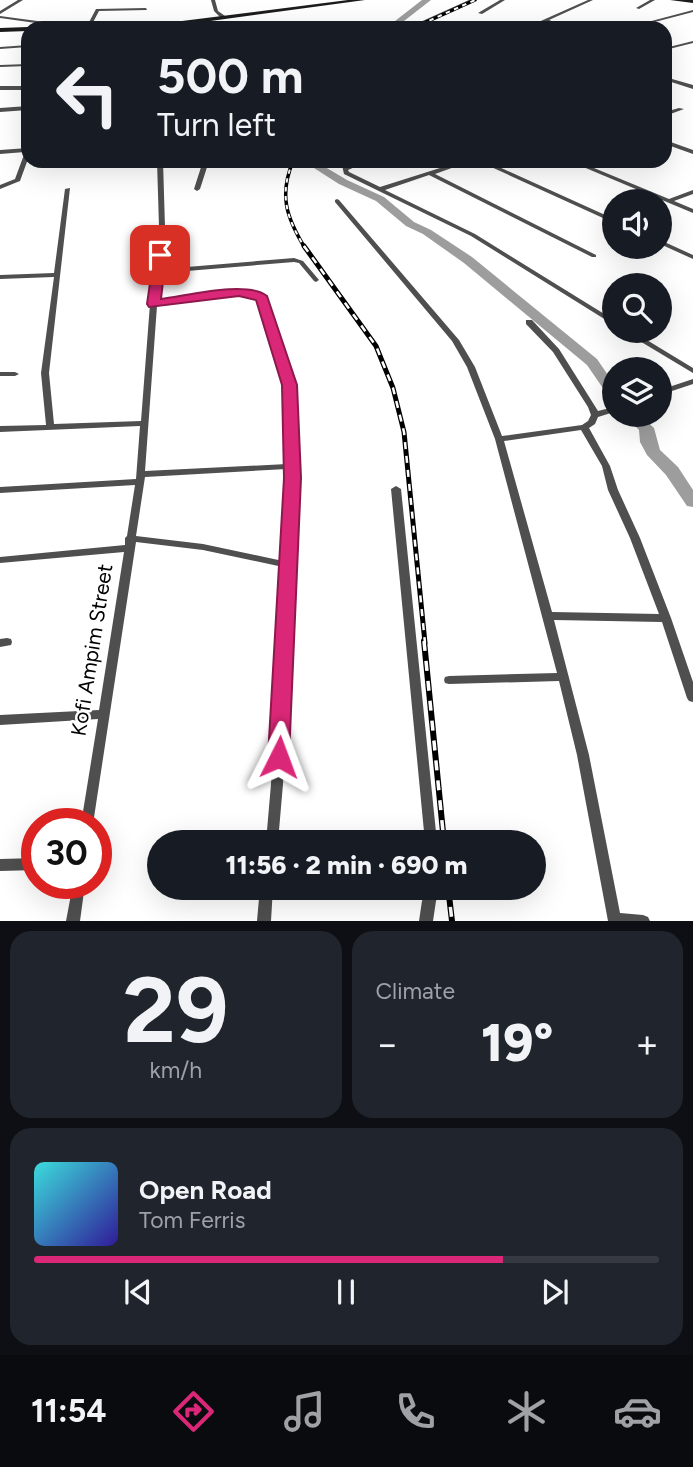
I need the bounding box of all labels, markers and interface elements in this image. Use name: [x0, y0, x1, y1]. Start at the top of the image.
text: 500 m: [157, 46, 303, 105]
icon: left: [42, 49, 133, 140]
text: Turn left: [157, 106, 276, 144]
map controls: [602, 189, 672, 427]
button: sound: [602, 189, 672, 259]
pin: [130, 225, 190, 285]
icon: arrive: [141, 236, 179, 274]
button: search: [602, 273, 672, 343]
button: layers: [602, 357, 672, 427]
street label: Kofi Ampim Street: [66, 562, 117, 738]
position arrow: [242, 720, 316, 794]
speed limit sign: 30: [21, 808, 112, 899]
text: 11:56 · 2 min · 690 m: [226, 849, 467, 881]
text: 29: [123, 956, 228, 1065]
text: Climate: [376, 977, 455, 1005]
text: 19°: [481, 1012, 554, 1074]
text: −: [376, 1021, 399, 1067]
text: +: [635, 1021, 659, 1067]
text: km/h: [149, 1056, 202, 1084]
text: Open Road: [139, 1174, 272, 1206]
text: Tom Ferris: [139, 1206, 245, 1234]
icon: previous: [119, 1273, 157, 1311]
icon: pause: [327, 1273, 365, 1311]
icon: next: [536, 1273, 574, 1311]
icon: directions: [169, 1387, 218, 1436]
icon: music: [280, 1387, 329, 1436]
icon: phone: [391, 1387, 440, 1436]
icon: climate: [502, 1387, 551, 1436]
icon: car: [613, 1387, 662, 1436]
text: 11:54: [31, 1392, 107, 1430]

